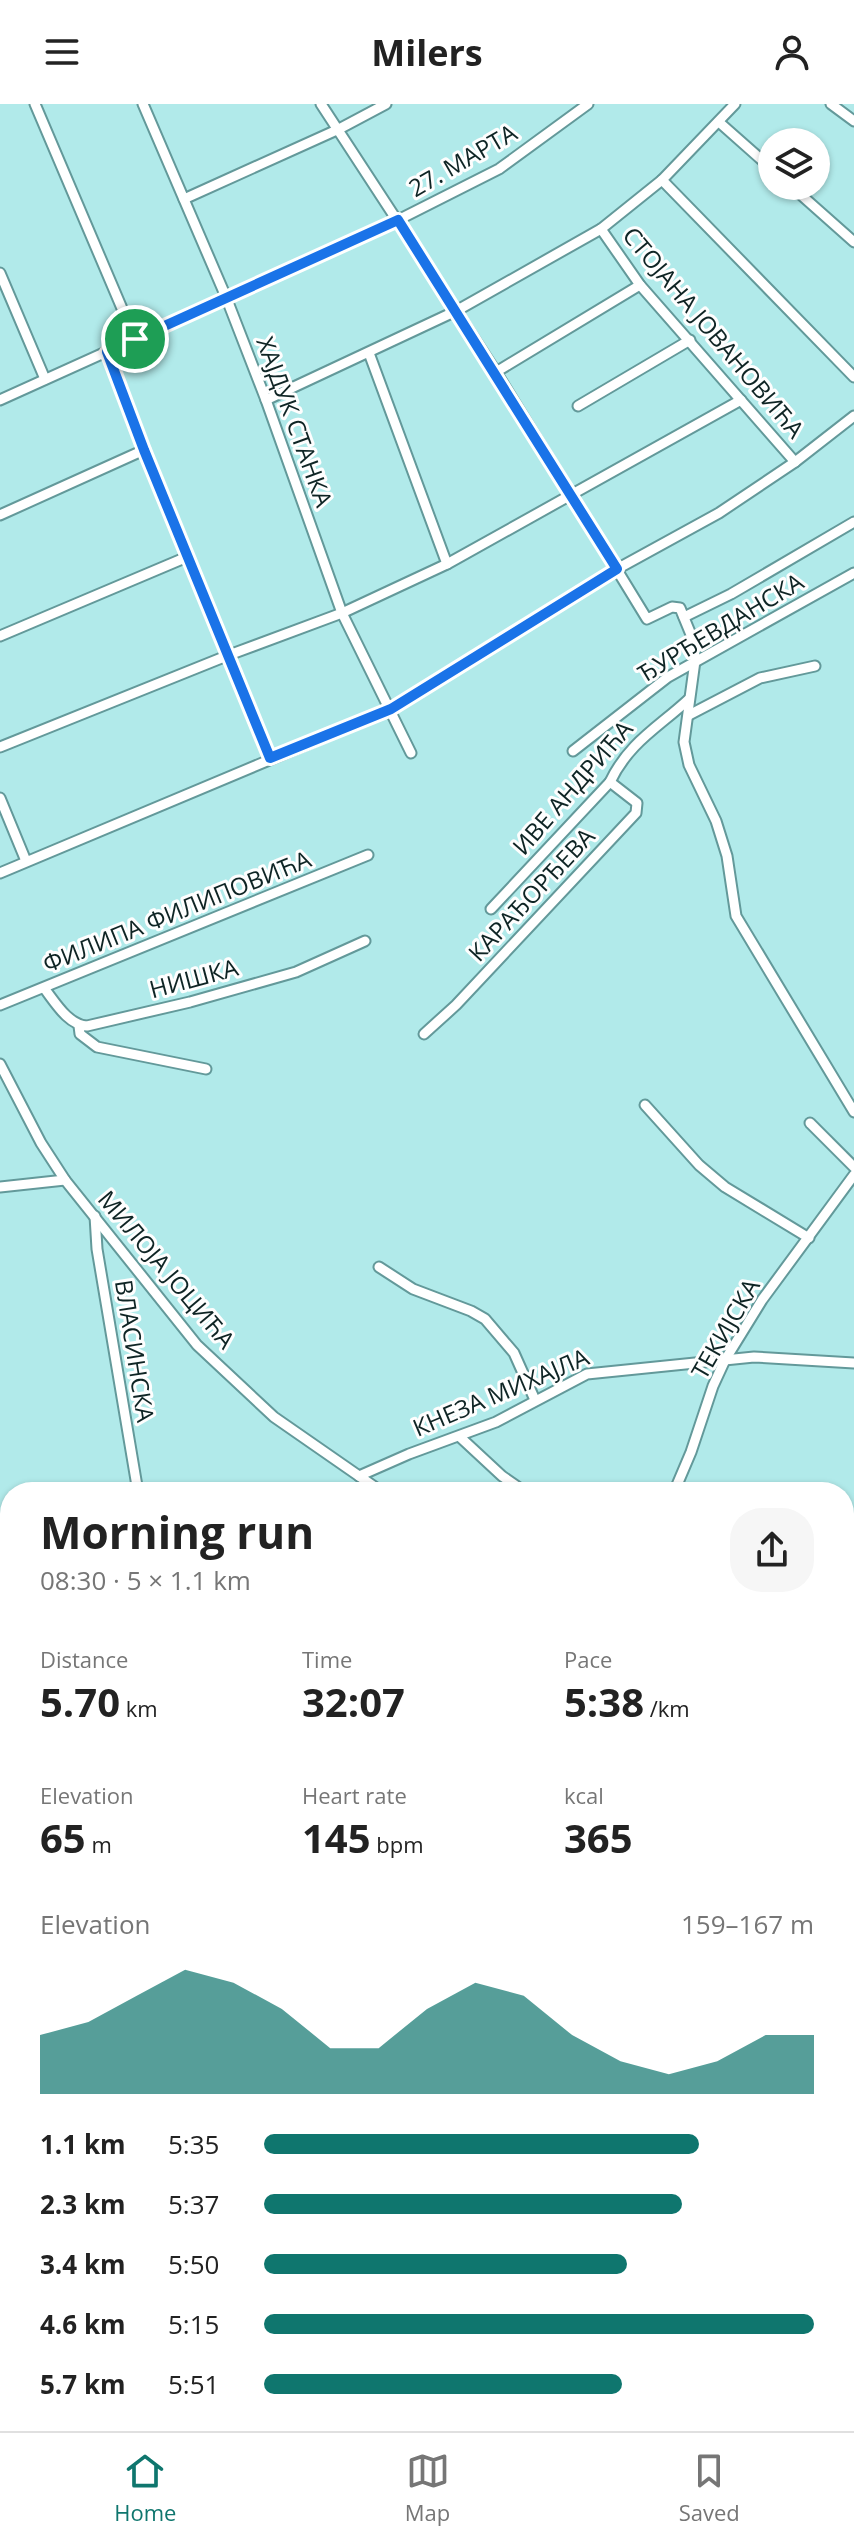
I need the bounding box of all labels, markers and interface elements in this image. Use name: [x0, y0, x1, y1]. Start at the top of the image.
text: Milers: [371, 28, 483, 77]
icon: menu: [40, 30, 84, 74]
icon: person: [770, 30, 814, 74]
street label: 27. МАРТА: [402, 115, 523, 204]
map controls: [758, 128, 830, 200]
button: layers: [758, 128, 830, 200]
street label: СТОЈАНА ЈОВАНОВИЋА: [616, 219, 813, 445]
pin: [101, 305, 169, 373]
icon: arrive: [113, 317, 157, 361]
street label: ХАЈДУК СТАНКА: [249, 332, 342, 512]
street label: ЂУРЂЕВДАНСКА: [631, 564, 810, 689]
street label: ИВЕ АНДРИЋА: [504, 712, 640, 861]
street label: КАРАЂОРЂЕВА: [460, 819, 602, 968]
street label: ФИЛИПА ФИЛИПОВИЋА: [37, 841, 316, 980]
street label: НИШКА: [146, 950, 242, 1005]
street label: МИЛОЈА ЈОЦИЋА: [91, 1183, 244, 1356]
street label: ТЕКИЈСКА: [683, 1271, 767, 1384]
street label: ВЛАСИНСКА: [108, 1277, 163, 1425]
street label: КНЕЗА МИХАЈЛА: [407, 1339, 594, 1444]
text: Morning run: [40, 1502, 314, 1562]
button: share: [730, 1508, 814, 1592]
text: 08:30 · 5 × 1.1 km: [40, 1562, 251, 1598]
text: Distance: [40, 1644, 128, 1674]
text: Time: [302, 1644, 352, 1674]
text: Pace: [564, 1644, 612, 1674]
text: 5.70: [40, 1674, 120, 1729]
text: 32:07: [302, 1674, 405, 1729]
text: 5:38: [564, 1674, 644, 1729]
text: km: [120, 1693, 158, 1723]
text: /km: [644, 1693, 690, 1723]
text: Elevation: [40, 1780, 133, 1810]
text: Heart rate: [302, 1780, 407, 1810]
text: kcal: [564, 1780, 604, 1810]
text: 65: [40, 1810, 86, 1865]
text: 145: [302, 1810, 371, 1865]
text: 365: [564, 1810, 633, 1865]
text: m: [86, 1829, 112, 1859]
text: bpm: [371, 1829, 424, 1859]
text: Elevation: [40, 1906, 150, 1942]
text: 159–167 m: [681, 1906, 814, 1942]
text: 1.1 km: [40, 2126, 126, 2162]
text: 5:35: [168, 2126, 219, 2162]
text: 2.3 km: [40, 2186, 126, 2222]
text: 5:37: [168, 2186, 219, 2222]
text: 3.4 km: [40, 2246, 126, 2282]
text: 5:50: [168, 2246, 219, 2282]
text: 4.6 km: [40, 2306, 126, 2342]
text: 5:15: [168, 2306, 219, 2342]
text: 5.7 km: [40, 2366, 126, 2402]
text: 5:51: [168, 2366, 219, 2402]
tab: Home: [114, 2449, 176, 2527]
tab: Map: [405, 2449, 450, 2527]
tab: Saved: [679, 2449, 740, 2527]

